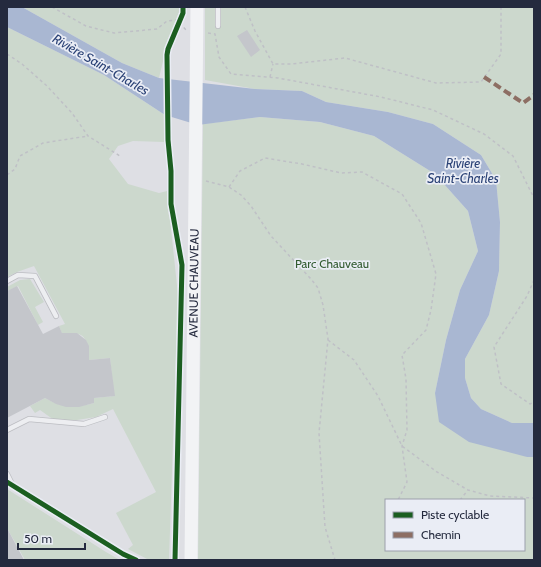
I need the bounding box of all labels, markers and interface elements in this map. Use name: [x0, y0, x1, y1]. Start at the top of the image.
water label: Rivière Saint-Charles: [50, 30, 152, 98]
water label: Rivière Saint-Charles: [427, 155, 499, 186]
street label: AVENUE CHAUVEAU: [185, 228, 202, 338]
park label: Parc Chauveau: [295, 256, 369, 271]
legend: [385, 499, 525, 551]
text: Piste cyclable: [421, 507, 489, 522]
scale bar: [18, 525, 85, 551]
text: Chemin: [421, 527, 461, 542]
text: 50 m: [24, 531, 52, 546]

